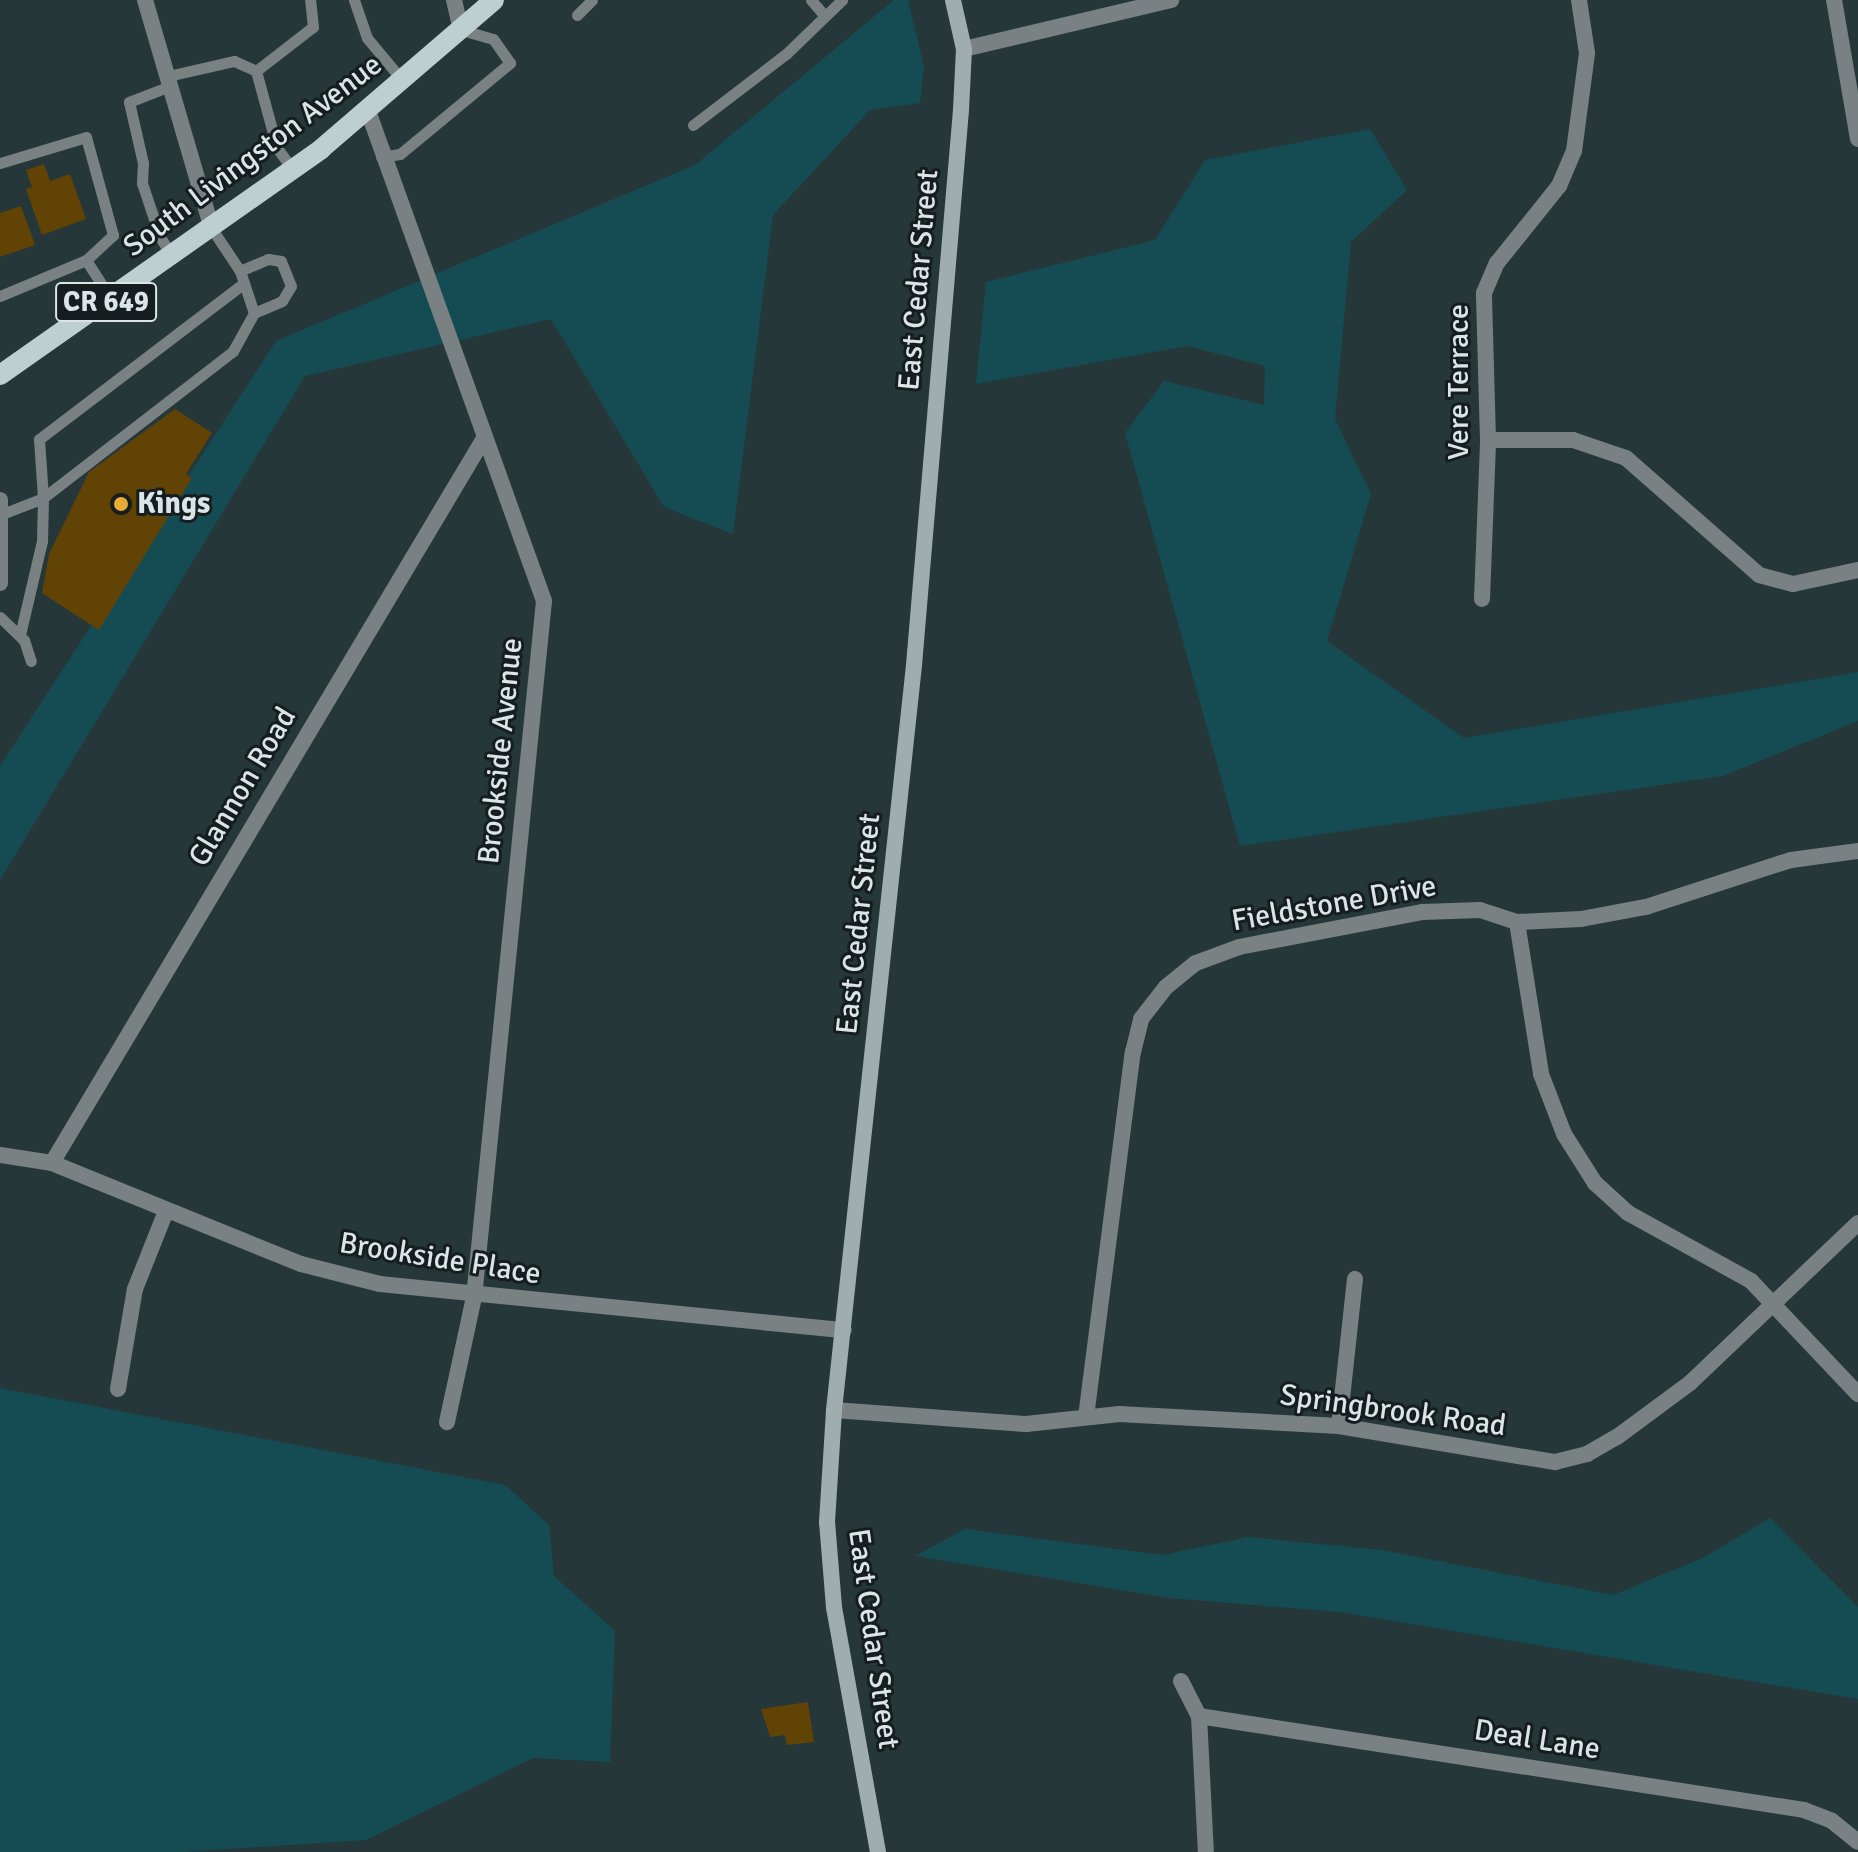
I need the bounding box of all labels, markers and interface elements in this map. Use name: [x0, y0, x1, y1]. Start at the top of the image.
street label: South Livingston Avenue: [117, 47, 389, 265]
street label: East Cedar Street: [891, 168, 947, 392]
road number: CR 649: [54, 278, 158, 326]
street label: Vere Terrace: [1441, 304, 1477, 460]
place label: Kings: [137, 486, 210, 522]
marker: Kings: [112, 495, 130, 513]
street label: Brookside Avenue: [471, 636, 531, 866]
street label: Glannon Road: [182, 701, 304, 873]
street label: East Cedar Street: [829, 812, 889, 1036]
street label: Fieldstone Drive: [1229, 868, 1439, 940]
street label: Brookside Place: [337, 1225, 543, 1293]
street label: Springbrook Road: [1278, 1377, 1508, 1445]
street label: East Cedar Street: [840, 1527, 906, 1751]
street label: Deal Lane: [1471, 1712, 1603, 1768]

